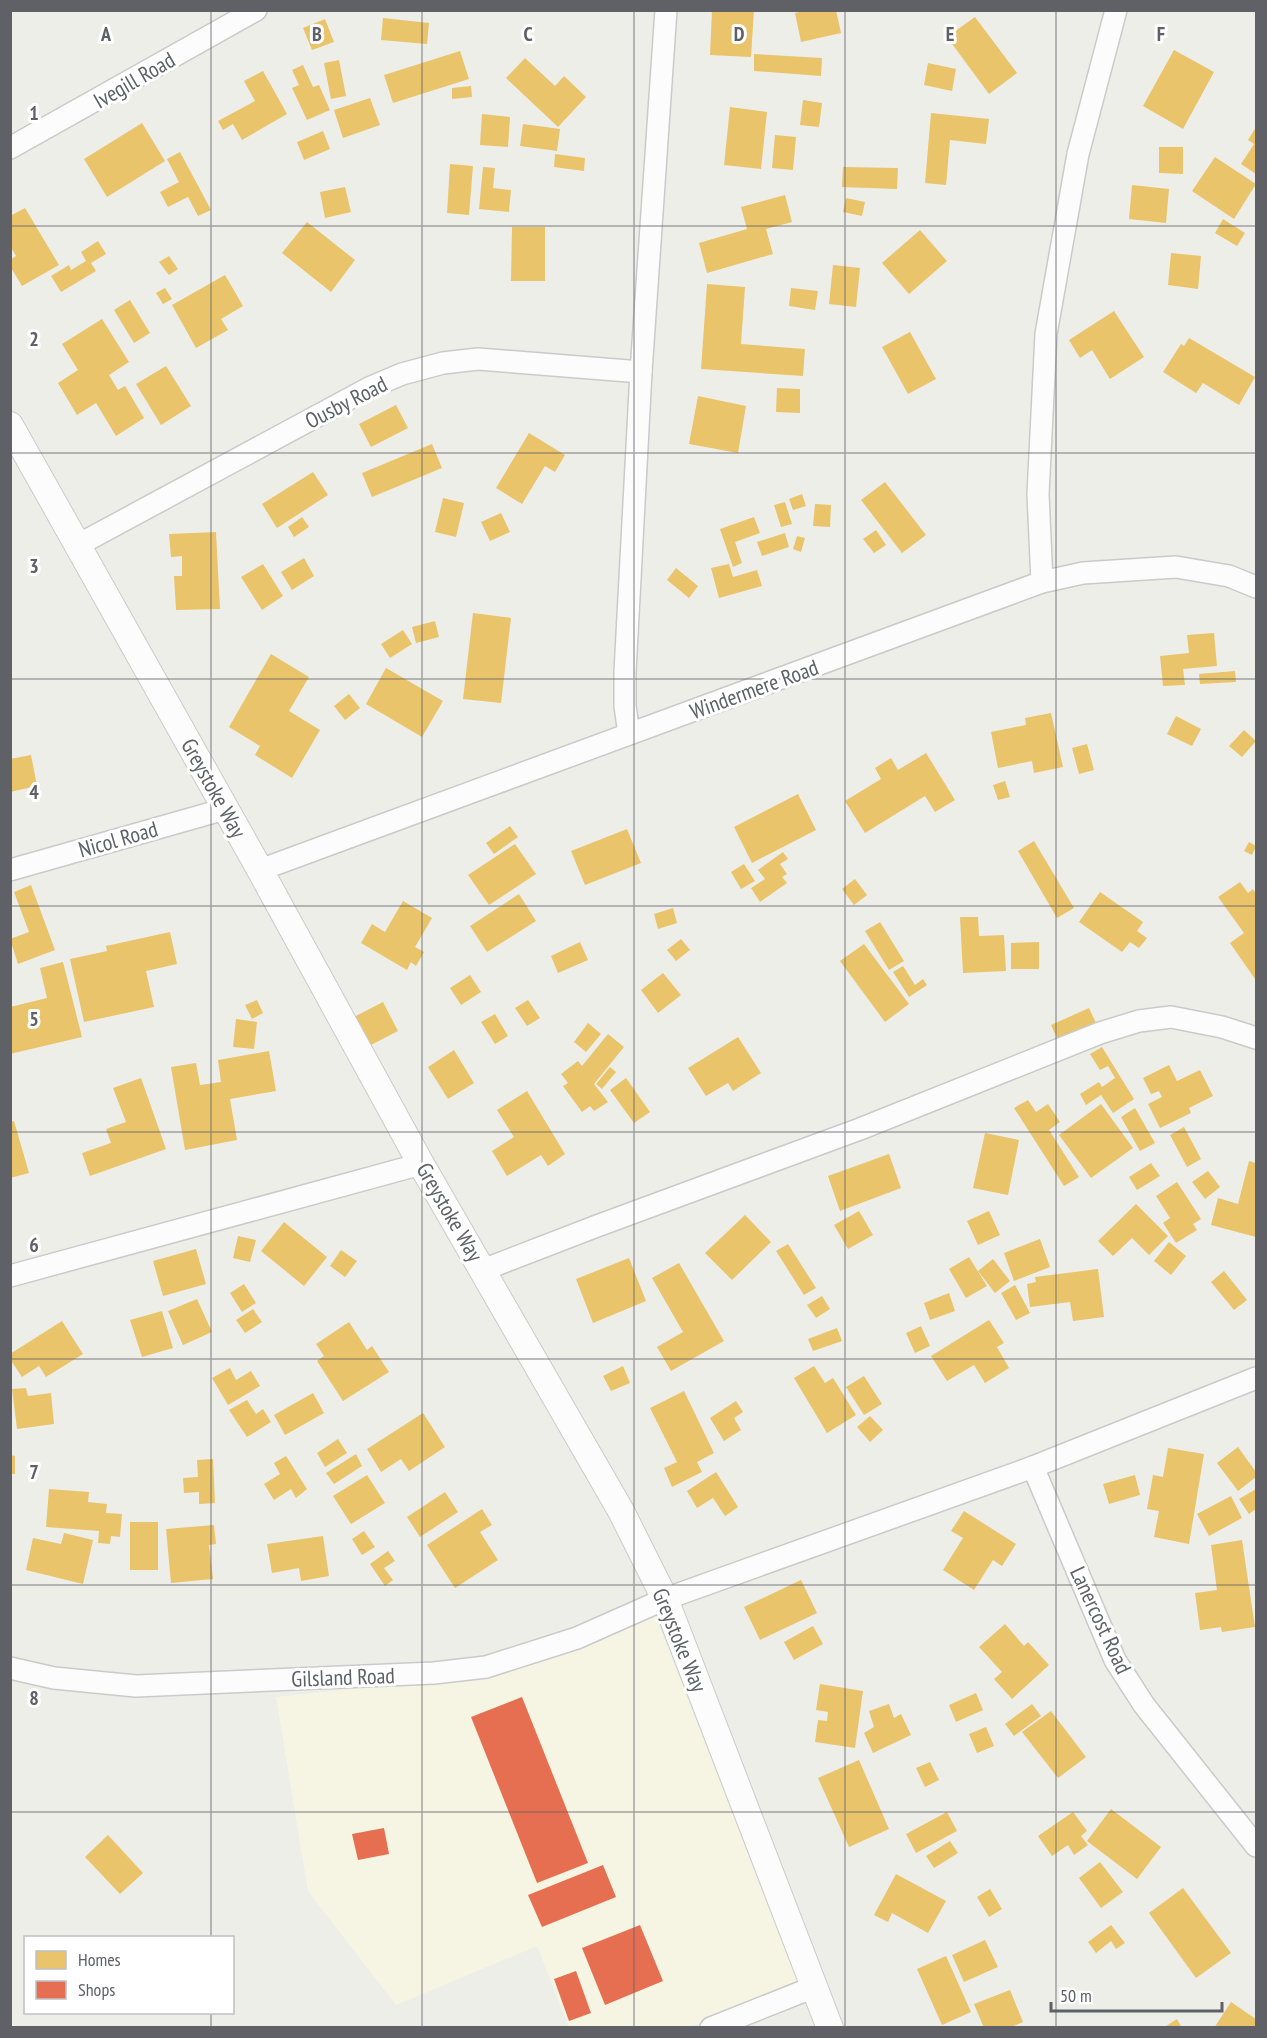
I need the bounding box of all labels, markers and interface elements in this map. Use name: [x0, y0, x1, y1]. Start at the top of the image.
text: A: [100, 21, 112, 47]
text: B: [312, 21, 322, 47]
text: C: [523, 21, 533, 47]
text: D: [734, 21, 745, 47]
text: E: [946, 21, 954, 47]
text: F: [1157, 21, 1165, 47]
street label: Ivegill Road: [88, 46, 180, 114]
text: 1: [29, 100, 39, 126]
text: 2: [29, 326, 39, 352]
street label: Ousby Road: [300, 369, 392, 435]
text: 3: [29, 553, 39, 579]
street label: Windermere Road: [686, 653, 822, 725]
street label: Greystoke Way: [175, 733, 253, 843]
text: 4: [29, 779, 39, 805]
street label: Nicol Road: [75, 814, 161, 864]
text: 5: [29, 1006, 39, 1032]
street label: Greystoke Way: [411, 1158, 490, 1267]
text: 6: [29, 1232, 39, 1258]
text: 7: [29, 1459, 39, 1485]
street label: Lanercost Road: [1064, 1562, 1138, 1678]
street label: Greystoke Way: [647, 1584, 714, 1697]
street label: Gilsland Road: [291, 1661, 395, 1693]
text: 8: [29, 1685, 39, 1711]
legend: [24, 1936, 234, 2014]
text: Homes: [78, 1948, 121, 1971]
scale bar: [1051, 1975, 1222, 2013]
text: Shops: [78, 1978, 115, 2001]
text: 50 m: [1060, 1984, 1092, 2007]

